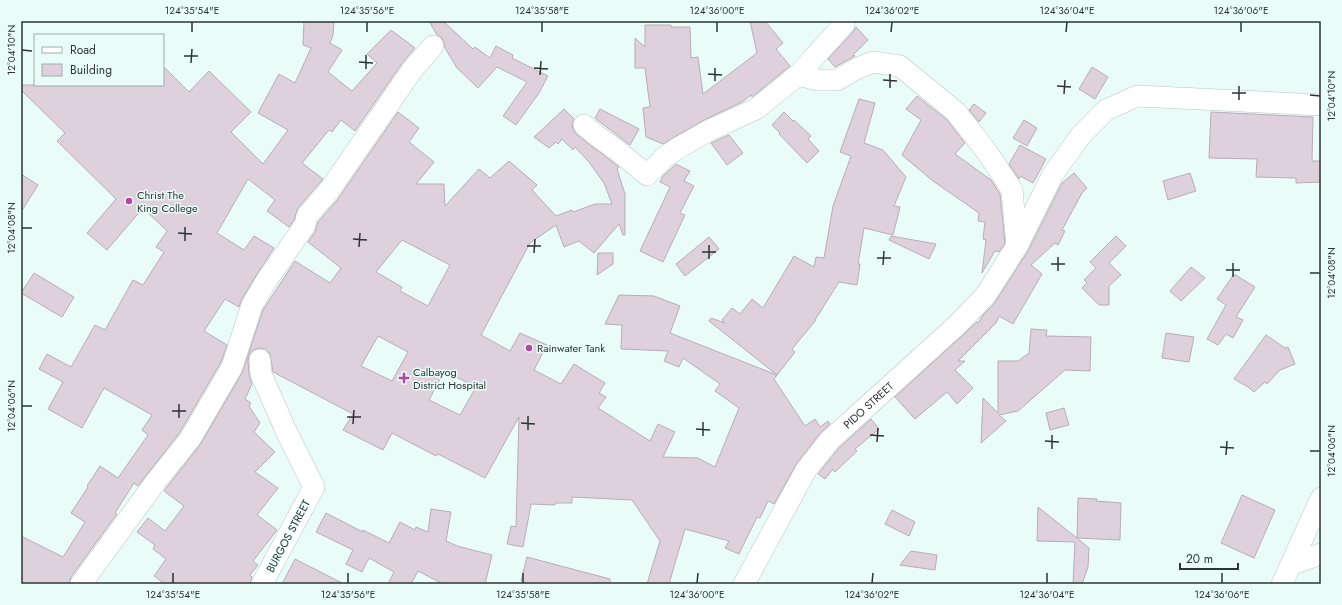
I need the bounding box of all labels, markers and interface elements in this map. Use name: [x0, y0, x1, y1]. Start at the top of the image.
text: 124°35'54"E: [165, 3, 219, 18]
text: 124°35'56"E: [340, 3, 394, 18]
text: 124°35'58"E: [515, 3, 569, 18]
text: 124°36'00"E: [689, 3, 745, 18]
text: 124°36'02"E: [865, 3, 919, 18]
text: 124°36'04"E: [1040, 3, 1094, 18]
text: 124°36'06"E: [1214, 3, 1268, 18]
text: 12°04'10"N: [4, 25, 19, 75]
legend: [34, 34, 164, 86]
text: Road: [70, 41, 96, 59]
text: Building: [70, 61, 112, 79]
text: 12°04'10"N: [1324, 71, 1339, 121]
place label: Christ The King College: [137, 187, 198, 216]
marker: Christ The King College: [124, 196, 134, 206]
text: 12°04'08"N: [4, 202, 19, 254]
text: 12°04'08"N: [1324, 247, 1339, 299]
place label: Rainwater Tank: [537, 340, 605, 356]
marker: Rainwater Tank: [524, 343, 534, 353]
place label: Calbayog District Hospital: [413, 364, 486, 393]
marker: Calbayog District Hospital: [398, 372, 410, 384]
street label: PIDO STREET: [840, 378, 897, 432]
text: 12°04'06"N: [4, 380, 19, 432]
text: 12°04'06"N: [1324, 425, 1339, 477]
street label: BURGOS STREET: [262, 497, 314, 575]
scale bar: [1180, 545, 1238, 571]
text: 20 m: [1186, 550, 1213, 568]
text: 124°35'54"E: [146, 587, 200, 602]
text: 124°35'56"E: [321, 587, 375, 602]
text: 124°35'58"E: [496, 587, 550, 602]
text: 124°36'00"E: [669, 587, 725, 602]
text: 124°36'02"E: [845, 587, 899, 602]
text: 124°36'04"E: [1020, 587, 1074, 602]
text: 124°36'06"E: [1195, 587, 1249, 602]

